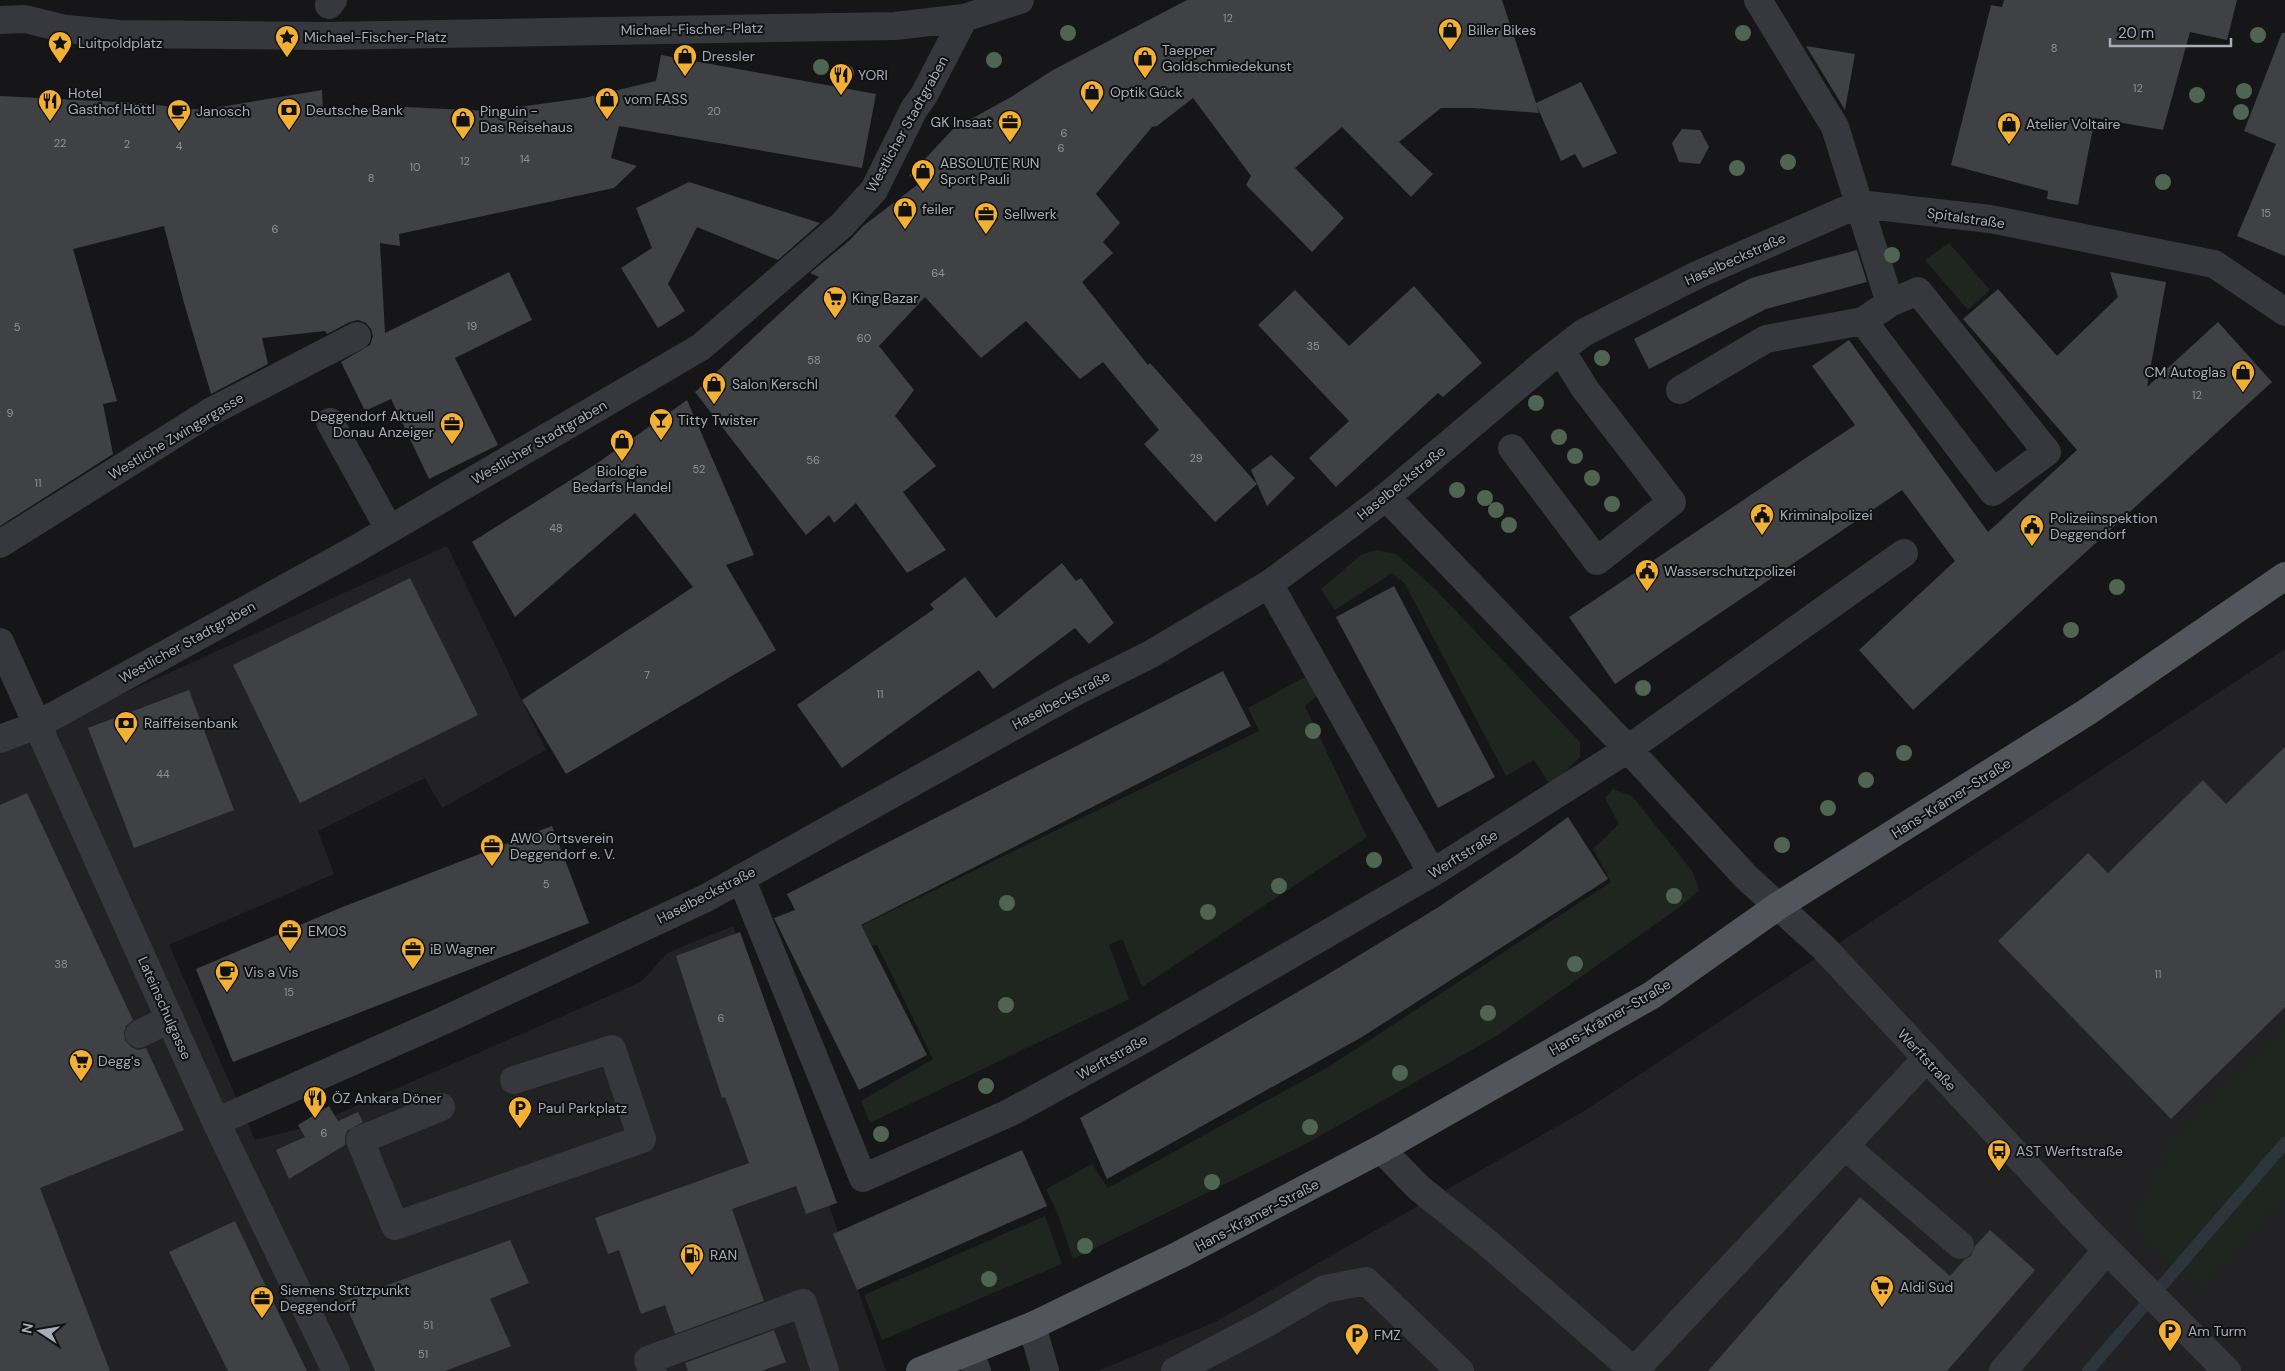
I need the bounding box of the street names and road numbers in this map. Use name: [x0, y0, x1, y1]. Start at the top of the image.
street label: Michael-Fischer-Platz: [621, 19, 763, 39]
street label: Westlicher Stadtgraben: [862, 53, 952, 195]
street label: Spitalstraße: [1926, 204, 2006, 232]
street label: Haselbeckstraße: [1682, 229, 1788, 289]
street label: Westliche Zwingergasse: [105, 388, 247, 484]
street label: Westlicher Stadtgraben: [468, 396, 610, 488]
street label: Haselbeckstraße: [1353, 442, 1449, 524]
street label: Westlicher Stadtgraben: [116, 597, 258, 687]
street label: Haselbeckstraße: [1009, 667, 1113, 733]
street label: Hans-Krämer-Straße: [1888, 754, 2014, 842]
street label: Werftstraße: [1425, 826, 1501, 882]
street label: Haselbeckstraße: [654, 862, 759, 928]
street label: Lateinschulgasse: [134, 954, 196, 1062]
street label: Hans-Krämer-Straße: [1546, 975, 1674, 1059]
street label: Werftstraße: [1894, 1025, 1960, 1095]
street label: Werftstraße: [1073, 1030, 1151, 1084]
street label: Hans-Krämer-Straße: [1192, 1175, 1322, 1255]

